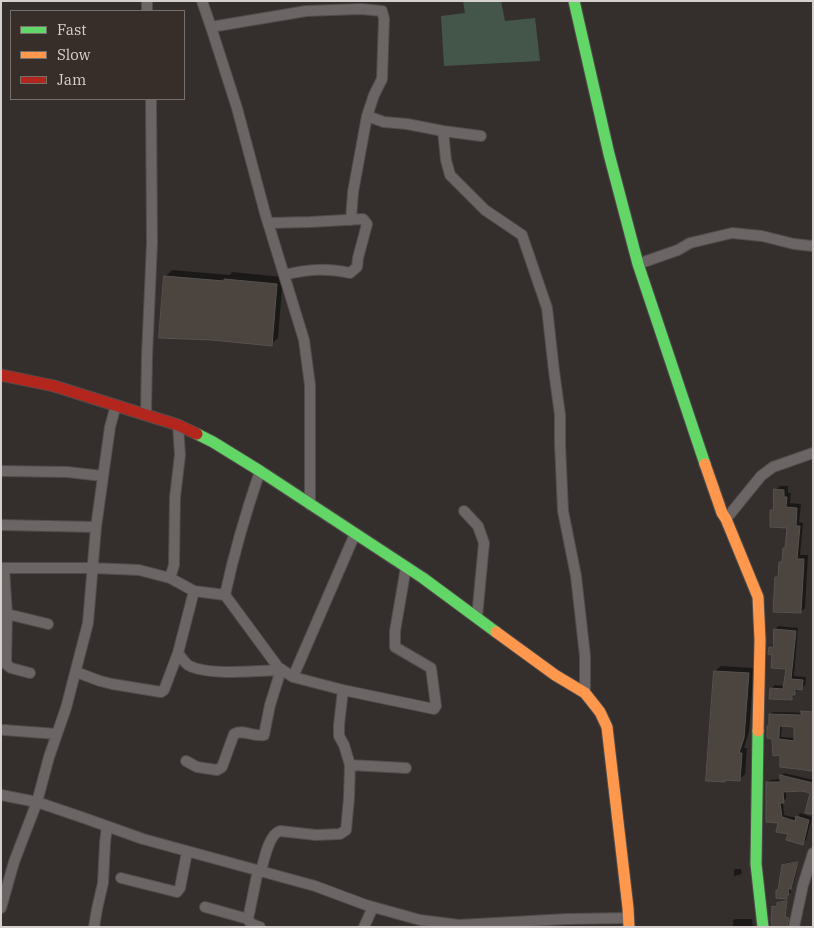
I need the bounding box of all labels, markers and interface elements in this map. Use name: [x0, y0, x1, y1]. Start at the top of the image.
legend: [10, 10, 185, 100]
text: Fast: [57, 20, 87, 39]
text: Slow: [57, 45, 90, 64]
text: Jam: [57, 70, 86, 89]

